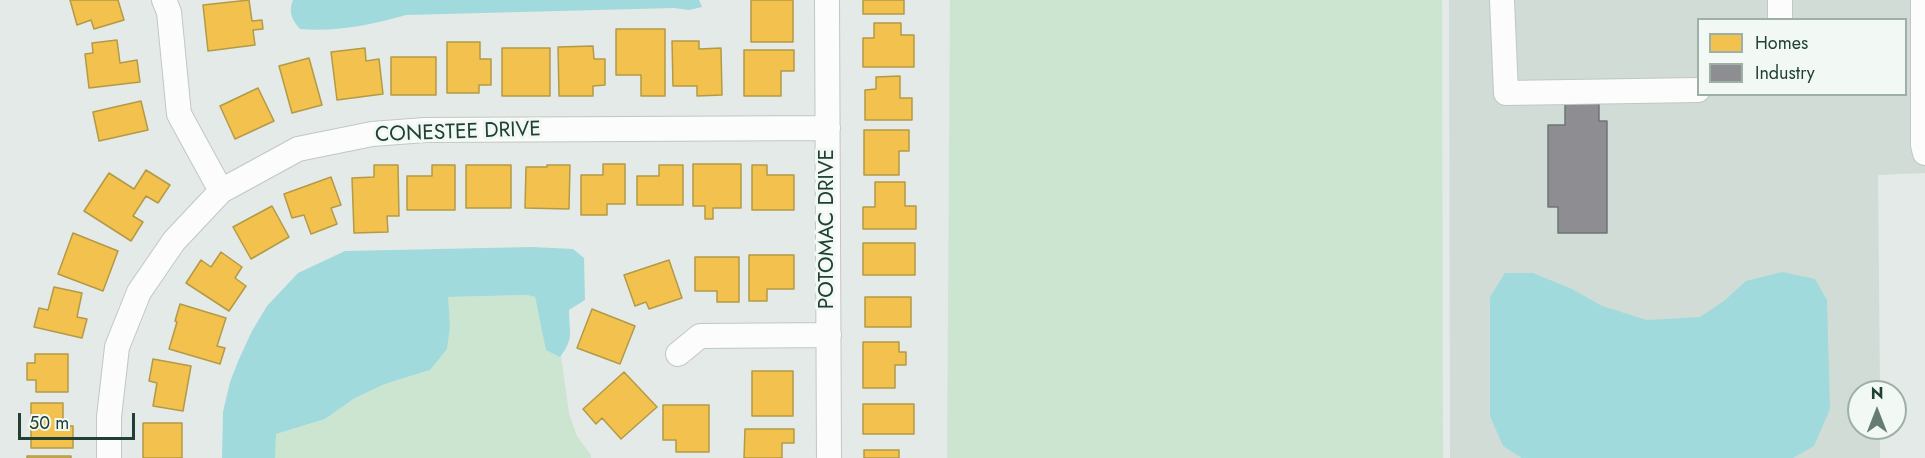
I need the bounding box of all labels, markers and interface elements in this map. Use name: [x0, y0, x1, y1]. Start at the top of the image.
legend: [1697, 18, 1907, 96]
text: Homes: [1755, 30, 1808, 56]
text: Industry: [1755, 60, 1815, 86]
street label: CONESTEE DRIVE: [375, 118, 541, 148]
street label: POTOMAC DRIVE: [815, 149, 841, 309]
north arrow: [1847, 380, 1907, 440]
text: N: [1871, 382, 1883, 405]
scale bar: [21, 401, 138, 439]
text: 50 m: [29, 410, 69, 436]

